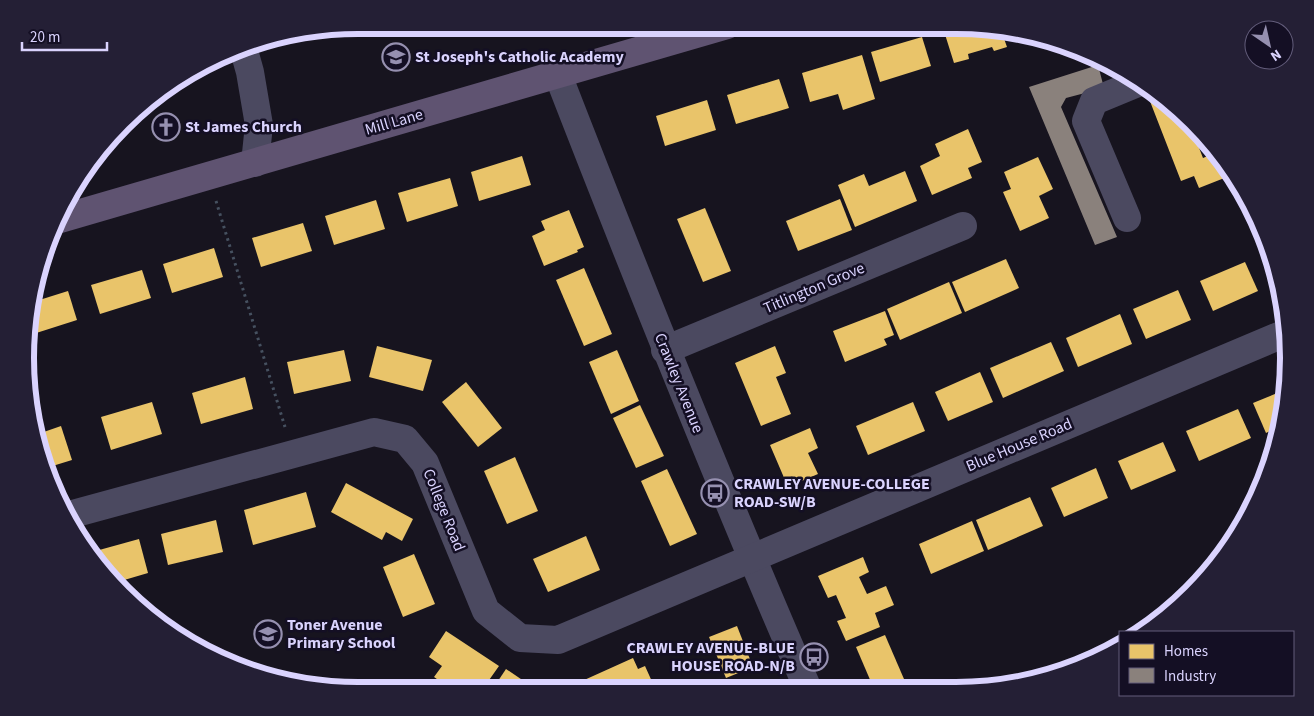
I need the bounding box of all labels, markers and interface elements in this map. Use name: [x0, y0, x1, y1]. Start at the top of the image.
scale bar: [22, 20, 108, 52]
north arrow: [1244, 20, 1294, 70]
text: 20 m: [30, 27, 60, 48]
school or university icon: St Joseph's Catholic Academy: [381, 42, 411, 72]
text: N: [1266, 44, 1285, 66]
place label: St Joseph's Catholic Academy: [415, 46, 625, 68]
street label: Mill Lane: [362, 103, 426, 141]
church icon: St James Church: [151, 112, 181, 142]
place label: St James Church: [185, 116, 302, 138]
street label: Titlington Grove: [760, 257, 868, 319]
street label: Crawley Avenue: [649, 330, 709, 436]
street label: Blue House Road: [963, 413, 1075, 477]
street label: College Road: [417, 466, 471, 554]
place label: CRAWLEY AVENUE-COLLEGE ROAD-SW/B: [734, 473, 930, 513]
bus stop icon: CRAWLEY AVENUE-COLLEGE ROAD-SW/B: [700, 478, 730, 508]
place label: Toner Avenue Primary School: [287, 614, 396, 654]
school or university icon: Toner Avenue Primary School: [253, 619, 283, 649]
legend: [1119, 631, 1294, 696]
place label: CRAWLEY AVENUE-BLUE HOUSE ROAD-N/B: [626, 637, 795, 677]
text: Homes: [1164, 641, 1208, 662]
bus stop icon: CRAWLEY AVENUE-BLUE HOUSE ROAD-N/B: [799, 642, 829, 672]
text: Industry: [1164, 666, 1216, 687]

